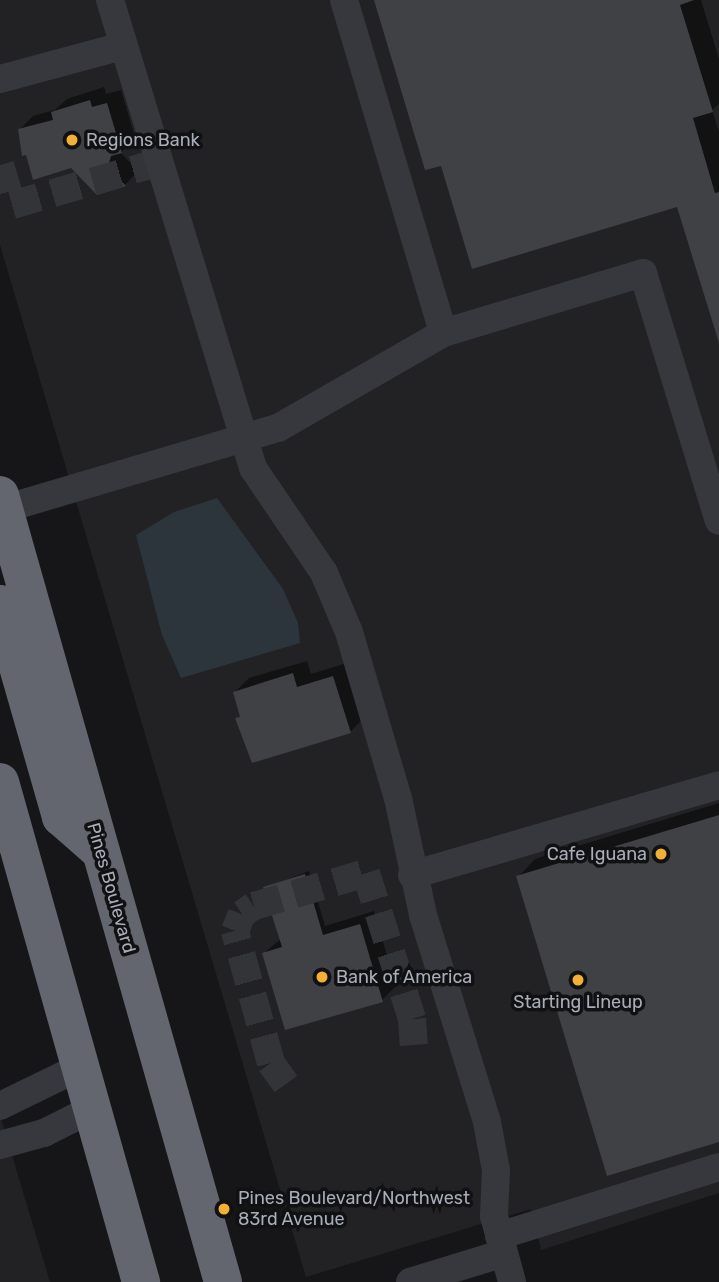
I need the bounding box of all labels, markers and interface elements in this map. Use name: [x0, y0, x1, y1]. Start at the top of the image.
place label: Regions Bank: [86, 129, 200, 151]
marker: Regions Bank: [64, 132, 80, 148]
street label: Pines Boulevard: [82, 820, 140, 956]
place label: Cafe Iguana: [547, 843, 647, 865]
marker: Cafe Iguana: [653, 846, 669, 862]
place label: Bank of America: [336, 966, 473, 988]
marker: Bank of America: [314, 969, 330, 985]
marker: Starting Lineup: [570, 972, 586, 988]
place label: Starting Lineup: [513, 991, 643, 1013]
place label: Pines Boulevard/Northwest 83rd Avenue: [238, 1188, 470, 1230]
marker: Pines Boulevard/Northwest 83rd Avenue: [216, 1201, 232, 1217]

